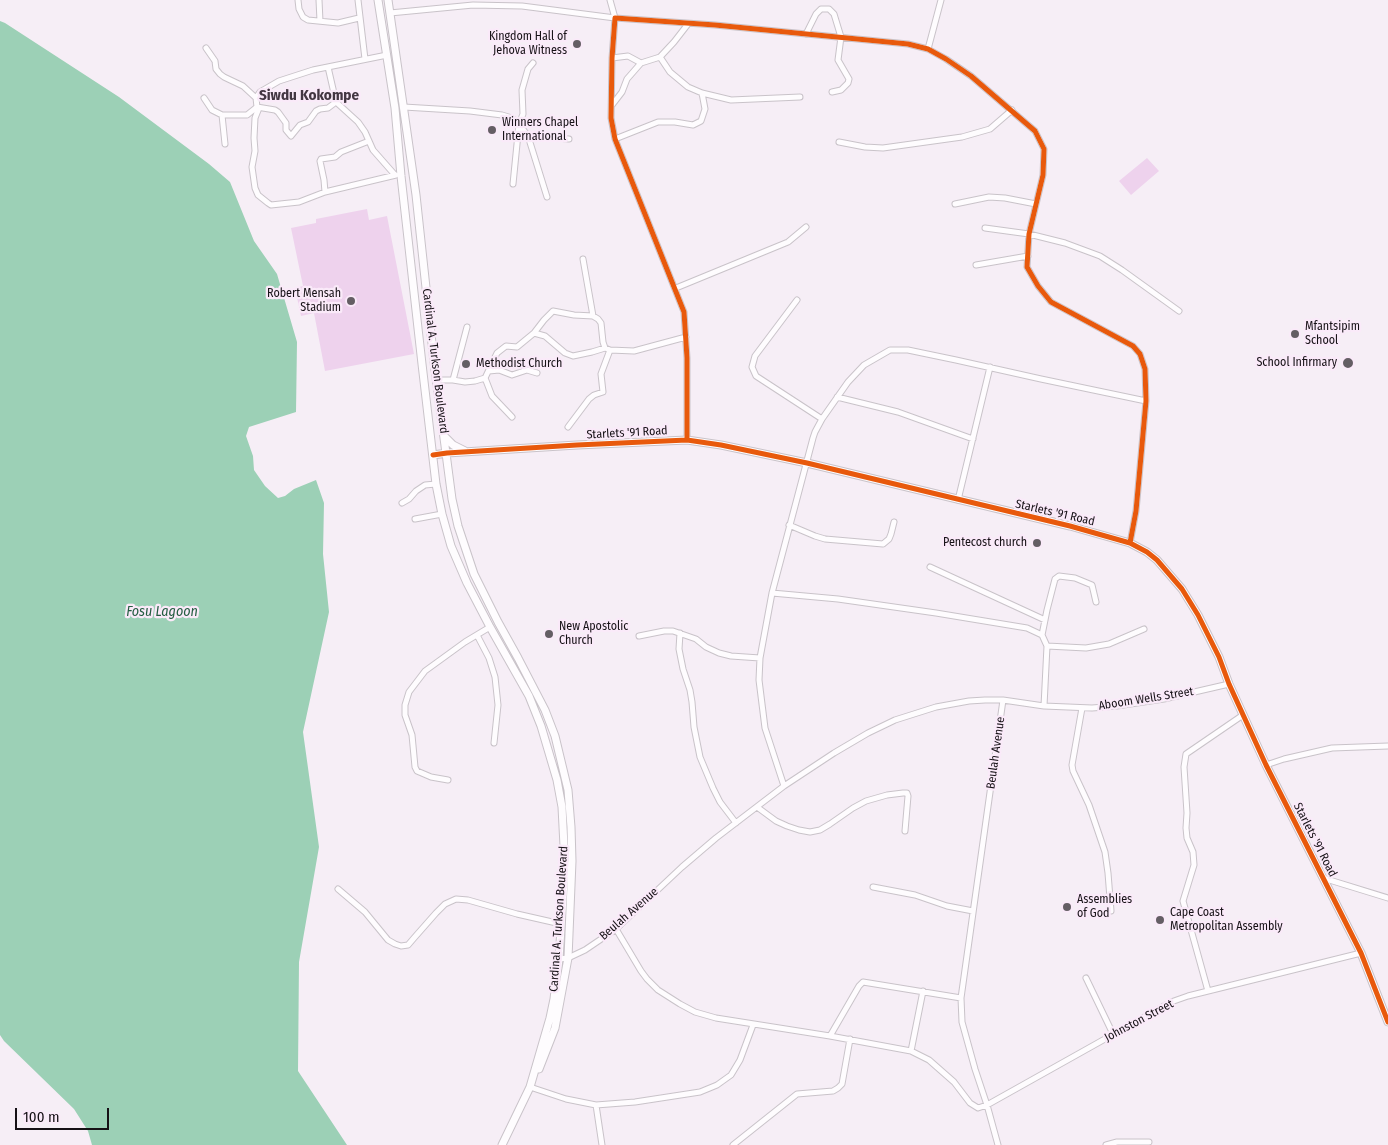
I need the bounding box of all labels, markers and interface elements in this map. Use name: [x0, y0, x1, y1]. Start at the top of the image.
place label: Kingdom Hall of Jehova Witness: [489, 30, 567, 58]
marker: Kingdom Hall of Jehova Witness: [571, 38, 583, 50]
district label: Siwdu Kokompe: [259, 87, 359, 105]
place label: Winners Chapel International: [502, 116, 578, 144]
marker: Winners Chapel International: [486, 124, 498, 136]
place label: Robert Mensah Stadium: [267, 287, 341, 315]
street label: Cardinal A. Turkson Boulevard: [419, 288, 451, 434]
marker: Robert Mensah Stadium: [345, 295, 357, 307]
place label: Mfantsipim School: [1305, 320, 1360, 348]
marker: Mfantsipim School: [1289, 328, 1301, 340]
place label: School Infirmary: [1256, 356, 1337, 370]
marker: School Infirmary: [1341, 356, 1355, 370]
place label: Methodist Church: [476, 357, 562, 371]
marker: Methodist Church: [460, 358, 472, 370]
street label: Starlets '91 Road: [586, 424, 668, 442]
street label: Starlets '91 Road: [1014, 497, 1096, 529]
place label: Pentecost church: [943, 536, 1027, 550]
marker: Pentecost church: [1031, 537, 1043, 549]
water label: Fosu Lagoon: [126, 604, 198, 620]
place label: New Apostolic Church: [559, 620, 628, 648]
marker: New Apostolic Church: [543, 628, 555, 640]
street label: Aboom Wells Street: [1097, 684, 1195, 714]
street label: Beulah Avenue: [984, 716, 1008, 790]
street label: Starlets '91 Road: [1290, 801, 1340, 879]
street label: Cardinal A. Turkson Boulevard: [547, 846, 571, 992]
street label: Beulah Avenue: [597, 885, 661, 943]
place label: Assemblies of God: [1077, 893, 1132, 921]
marker: Assemblies of God: [1061, 901, 1073, 913]
place label: Cape Coast Metropolitan Assembly: [1170, 906, 1283, 934]
marker: Cape Coast Metropolitan Assembly: [1154, 914, 1166, 926]
street label: Johnston Street: [1102, 997, 1176, 1045]
scale bar: [18, 1098, 111, 1130]
text: 100 m: [23, 1108, 60, 1126]

